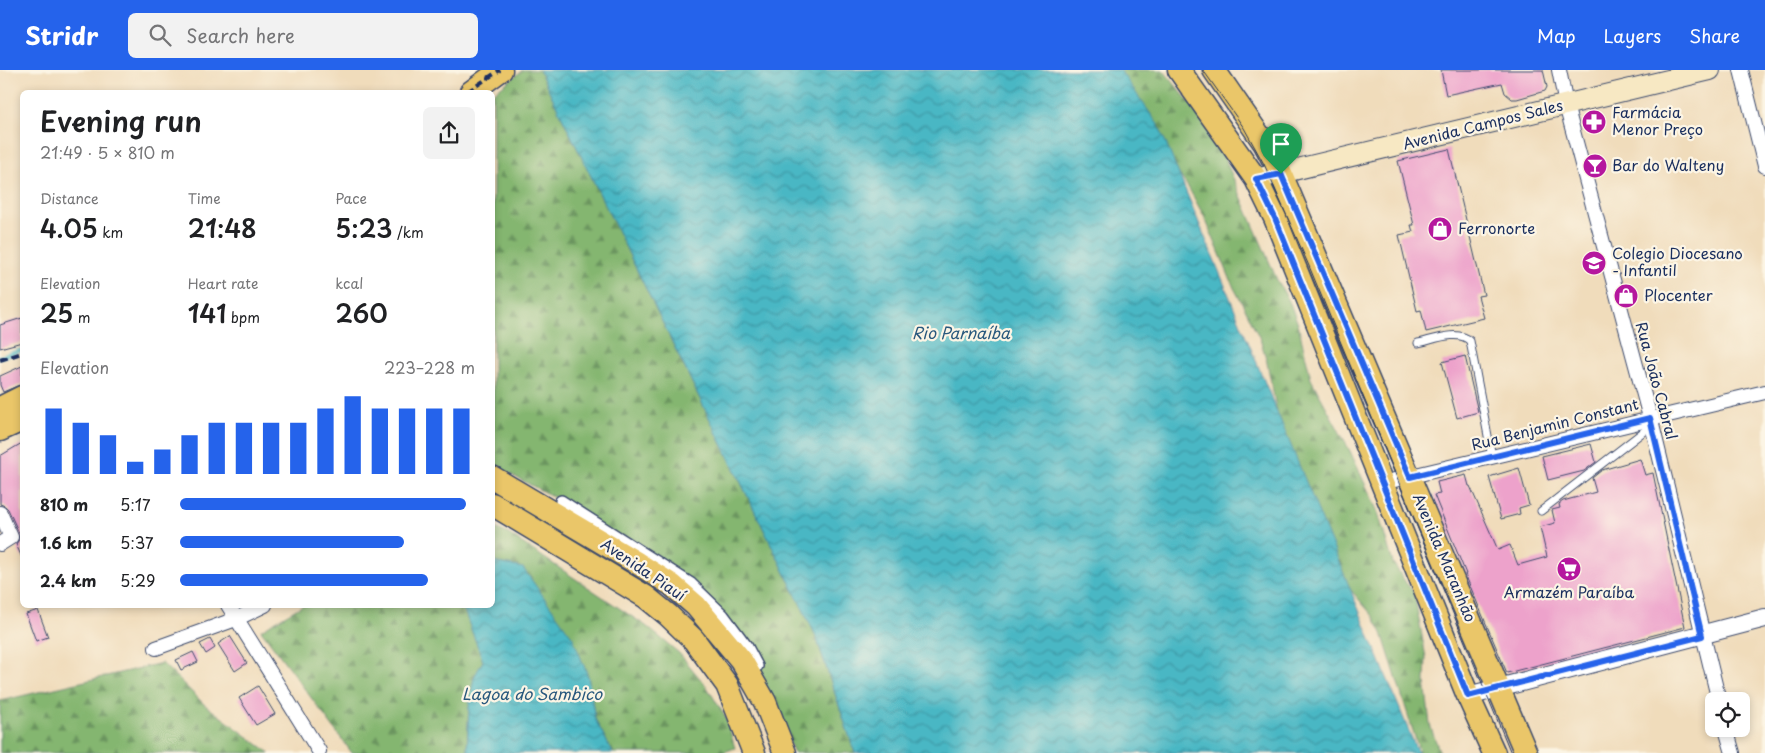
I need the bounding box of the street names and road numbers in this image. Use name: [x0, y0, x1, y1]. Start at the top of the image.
street label: Avenida Campos Sales: [1400, 92, 1565, 155]
street label: Rua João Cabral: [1631, 319, 1684, 442]
street label: Rua Benjamin Constant: [1469, 392, 1641, 455]
street label: Avenida Maranhão: [1408, 490, 1483, 625]
street label: Avenida Piauí: [597, 532, 692, 606]

